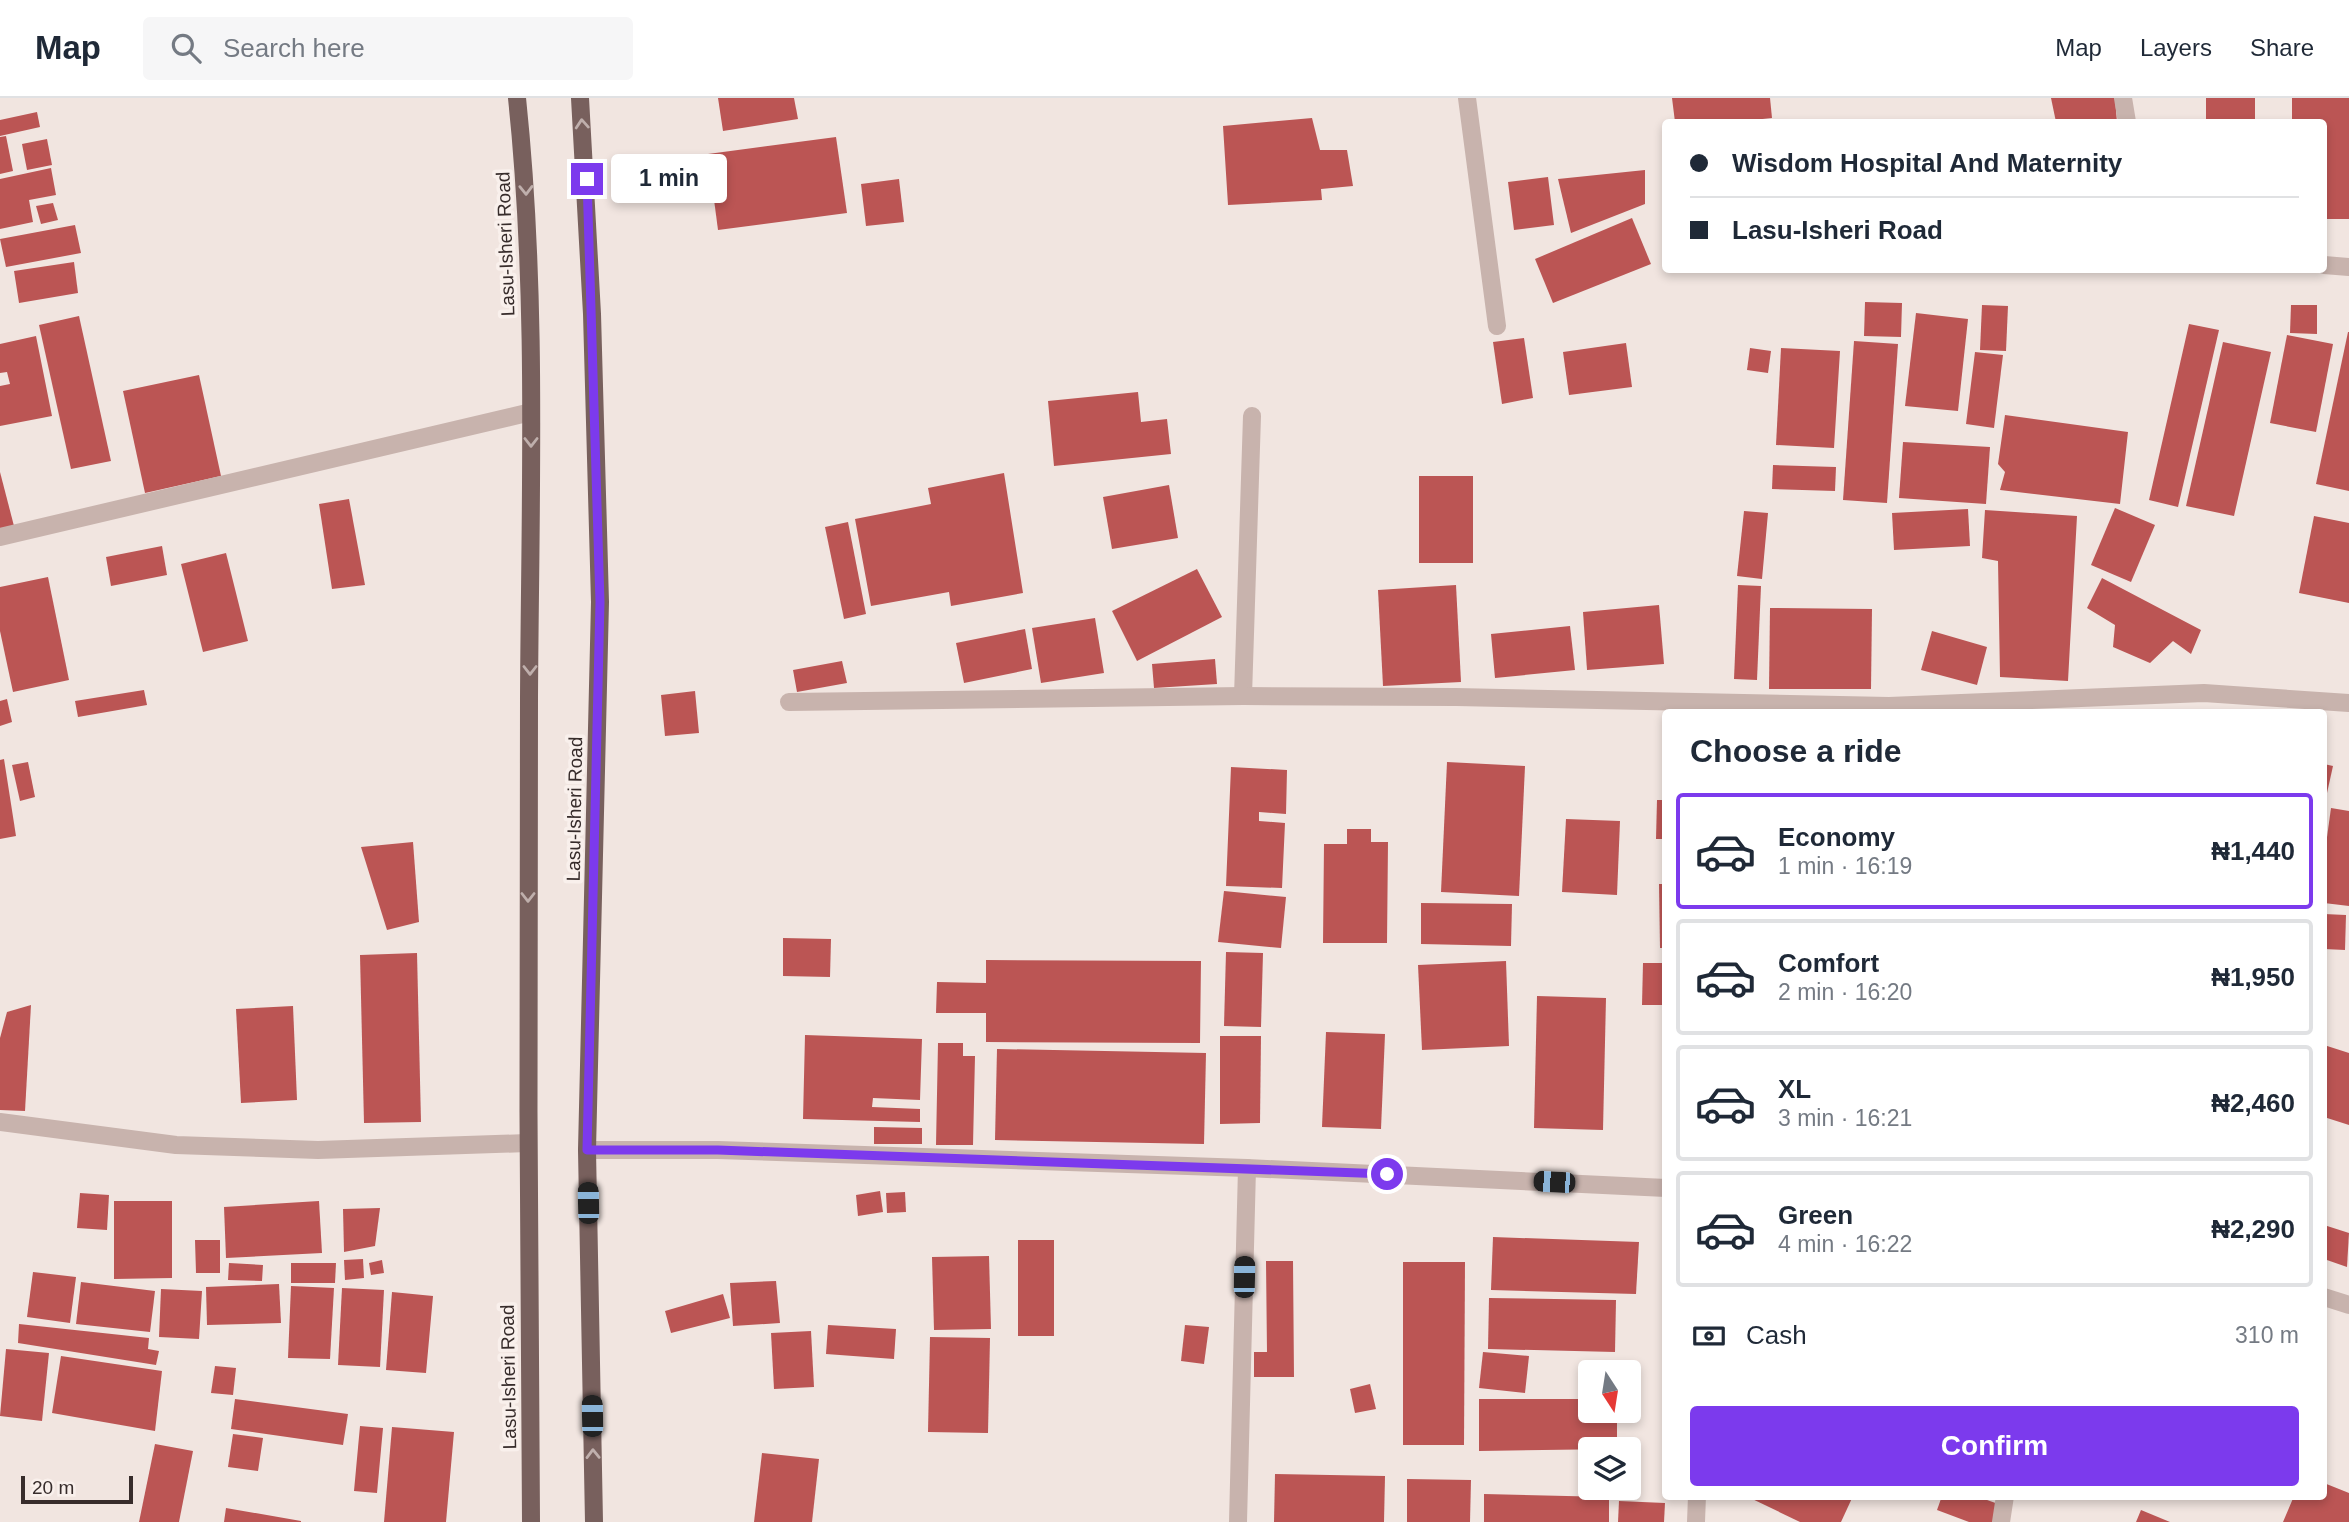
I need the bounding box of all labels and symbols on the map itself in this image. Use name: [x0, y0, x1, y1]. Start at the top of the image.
one-way arrow: [575, 119, 590, 130]
callout: 1 min: [612, 154, 727, 204]
route end: [571, 163, 603, 195]
street label: Lasu-Isheri Road: [492, 171, 519, 317]
one-way arrow: [518, 186, 534, 196]
one-way arrow: [523, 437, 539, 448]
one-way arrow: [522, 664, 537, 675]
street label: Lasu-Isheri Road: [563, 736, 586, 882]
one-way arrow: [520, 892, 536, 903]
route start: [1371, 1158, 1403, 1190]
car: [1533, 1170, 1576, 1194]
car: [578, 1182, 599, 1224]
car: [1234, 1256, 1255, 1298]
street label: Lasu-Isheri Road: [497, 1304, 520, 1450]
north arrow: [1578, 1360, 1642, 1423]
car: [582, 1395, 603, 1437]
one-way arrow: [585, 1448, 601, 1459]
scale bar: [21, 1473, 133, 1505]

